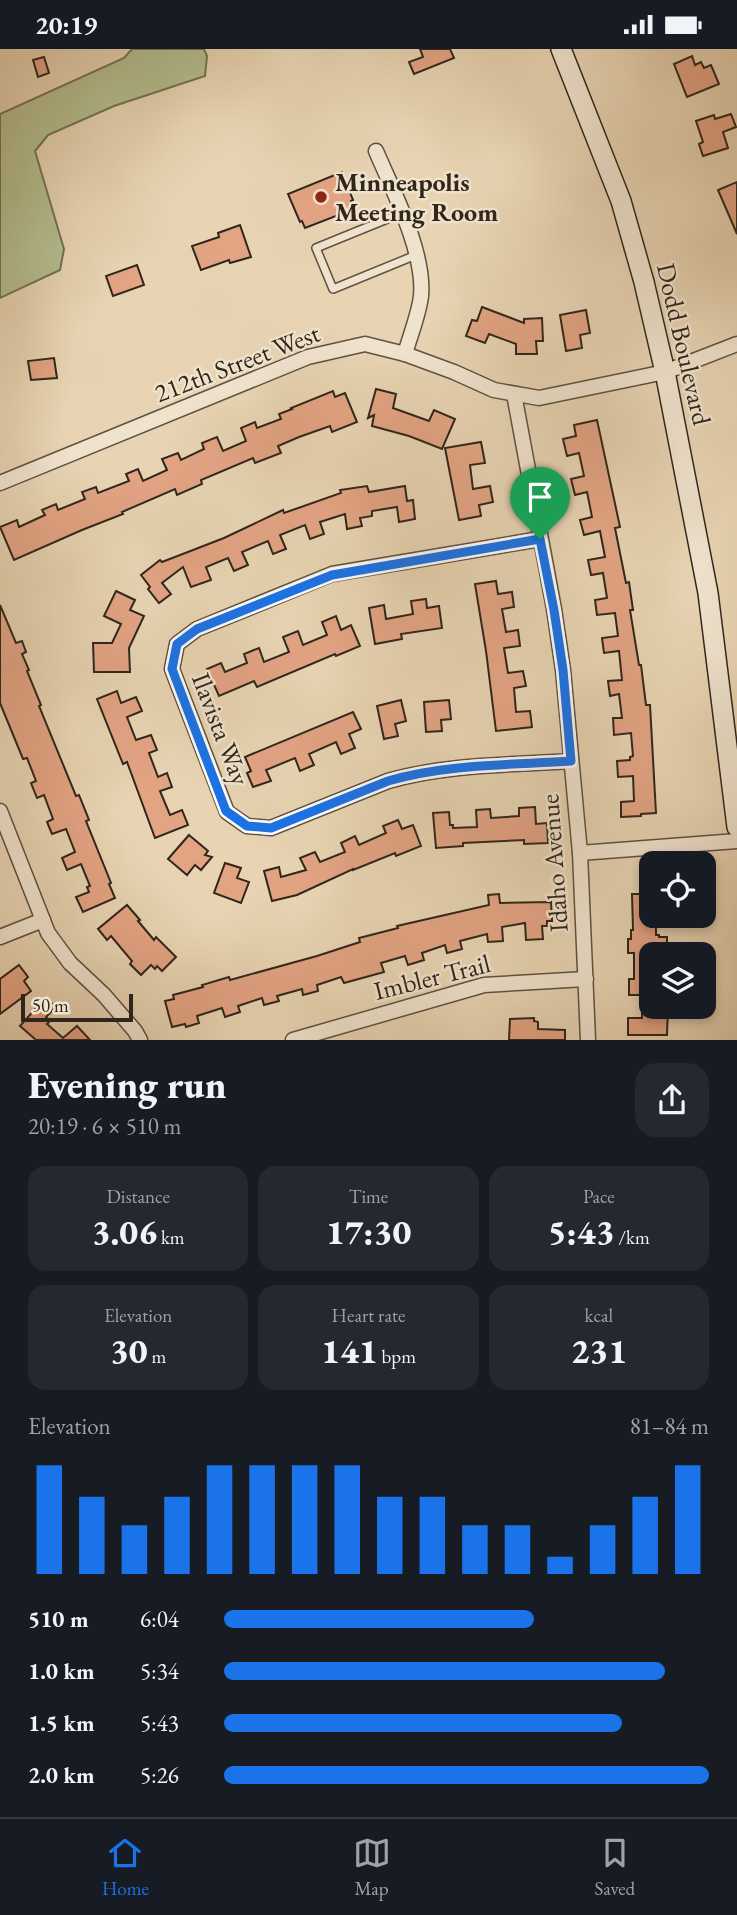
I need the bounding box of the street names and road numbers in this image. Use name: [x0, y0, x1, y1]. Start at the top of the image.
street label: Dodd Boulevard: [649, 260, 719, 429]
street label: 212th Street West: [149, 316, 325, 410]
street label: Ilavista Way: [184, 668, 258, 791]
street label: Idaho Avenue: [532, 793, 576, 933]
street label: Imbler Trail: [370, 946, 494, 1008]

